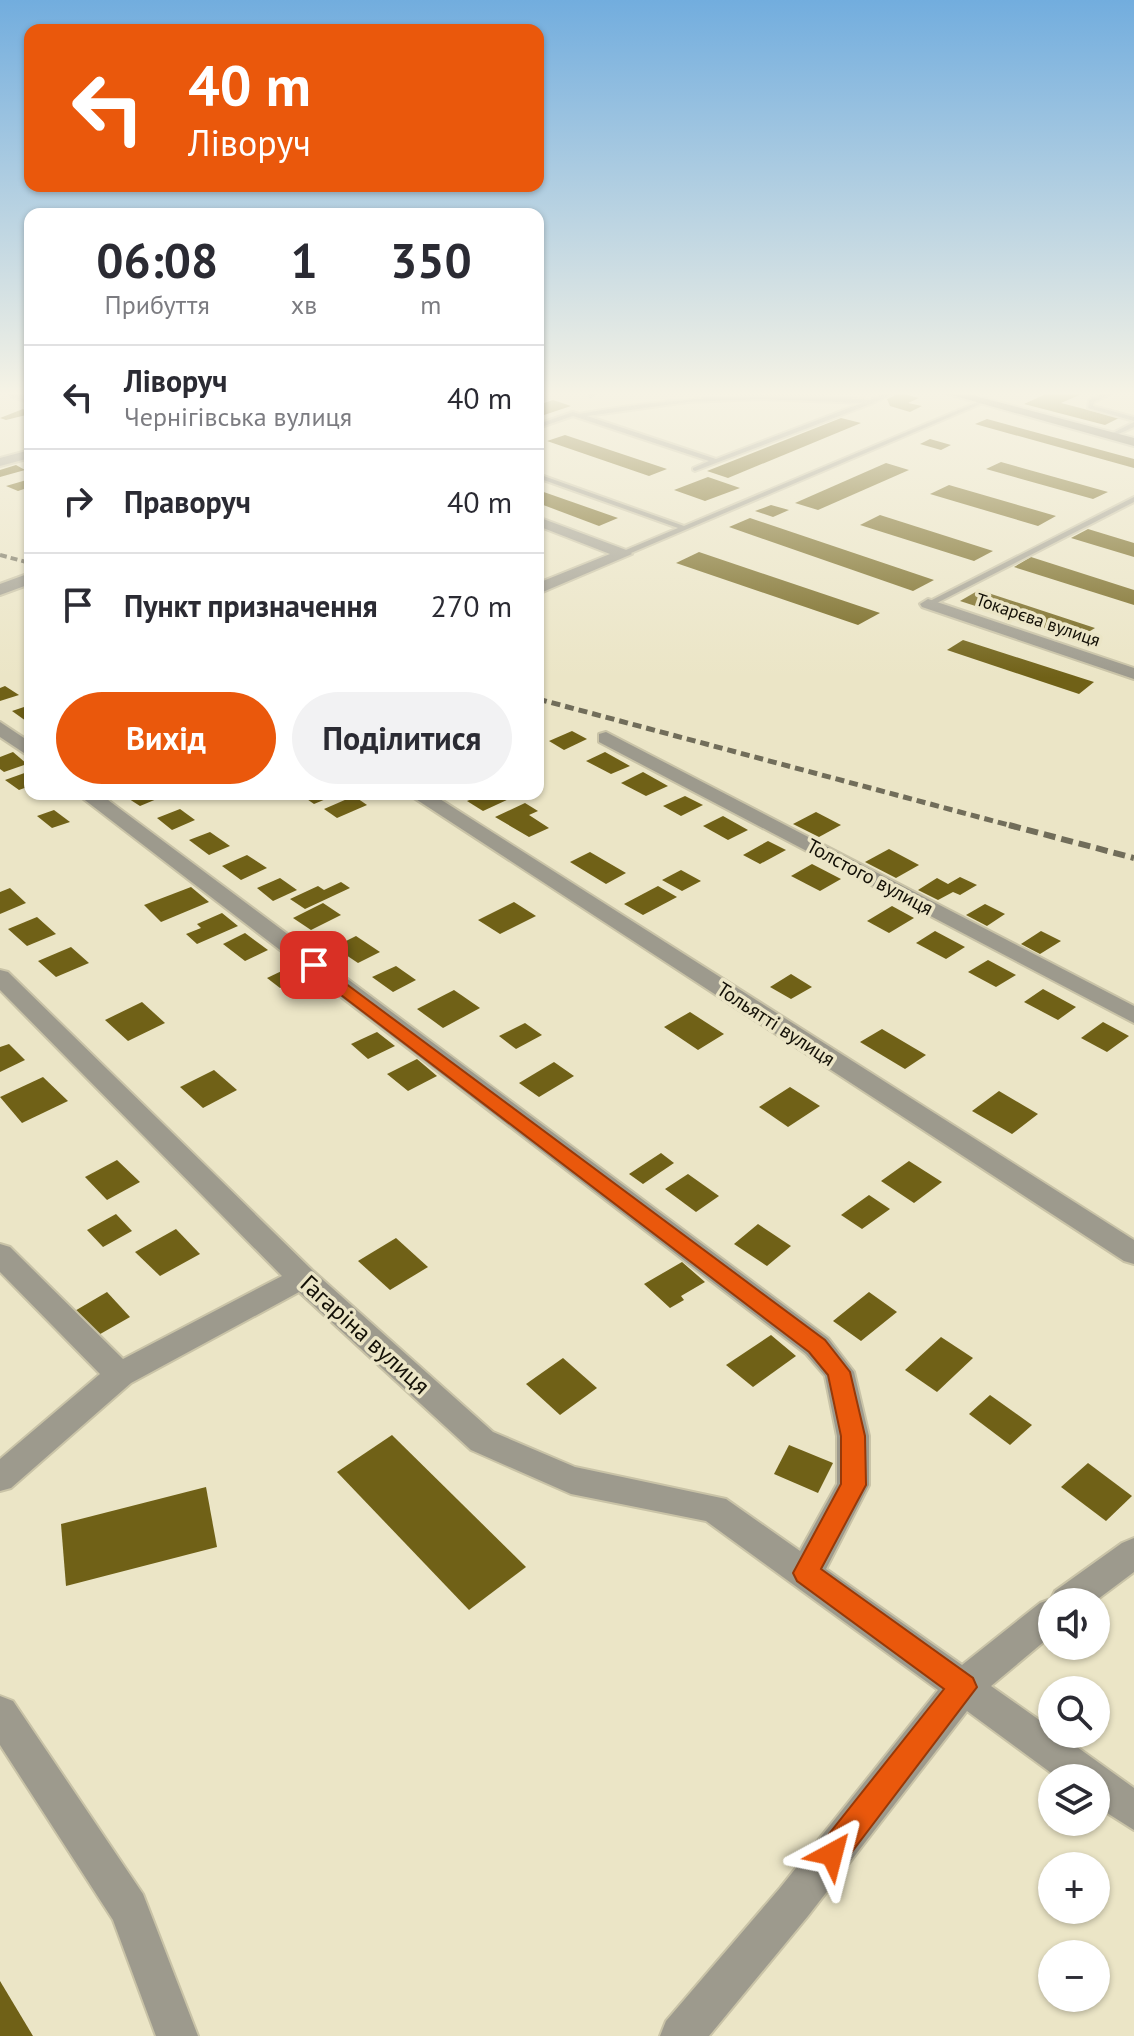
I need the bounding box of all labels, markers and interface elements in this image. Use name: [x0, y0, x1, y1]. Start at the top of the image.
text: 40 m: [188, 49, 311, 121]
icon: left: [56, 56, 160, 160]
text: Ліворуч: [188, 119, 311, 166]
text: 06:08: [96, 229, 218, 291]
text: 1: [290, 229, 318, 291]
text: 350: [390, 229, 472, 291]
text: Прибуття: [105, 288, 210, 321]
text: хв: [291, 288, 317, 321]
text: m: [420, 288, 441, 321]
text: Ліворуч: [124, 361, 227, 400]
icon: left: [56, 375, 100, 419]
text: 40 m: [447, 378, 512, 417]
text: Чернігівська вулиця: [124, 400, 352, 433]
icon: right: [56, 479, 100, 523]
text: Праворуч: [124, 482, 251, 521]
text: 40 m: [447, 482, 512, 521]
icon: arrive: [56, 583, 100, 627]
text: Пункт призначення: [124, 586, 378, 625]
text: 270 m: [431, 586, 512, 625]
street label: Токарєва вулиця: [973, 587, 1103, 652]
button: Вихід: [56, 692, 276, 784]
button: Поділитися: [292, 692, 512, 784]
street label: Толстого вулиця: [802, 833, 938, 921]
pin: [280, 931, 348, 999]
icon: arrive: [292, 943, 336, 987]
street label: Тольятті вулиця: [712, 976, 840, 1072]
street label: Гагаріна вулиця: [294, 1268, 437, 1401]
map controls: [1038, 1588, 1110, 2012]
button: sound: [1038, 1588, 1110, 1660]
button: search: [1038, 1676, 1110, 1748]
button: layers: [1038, 1764, 1110, 1836]
position arrow: [790, 1812, 874, 1896]
button: +: [1038, 1852, 1110, 1924]
button: −: [1038, 1940, 1110, 2012]

